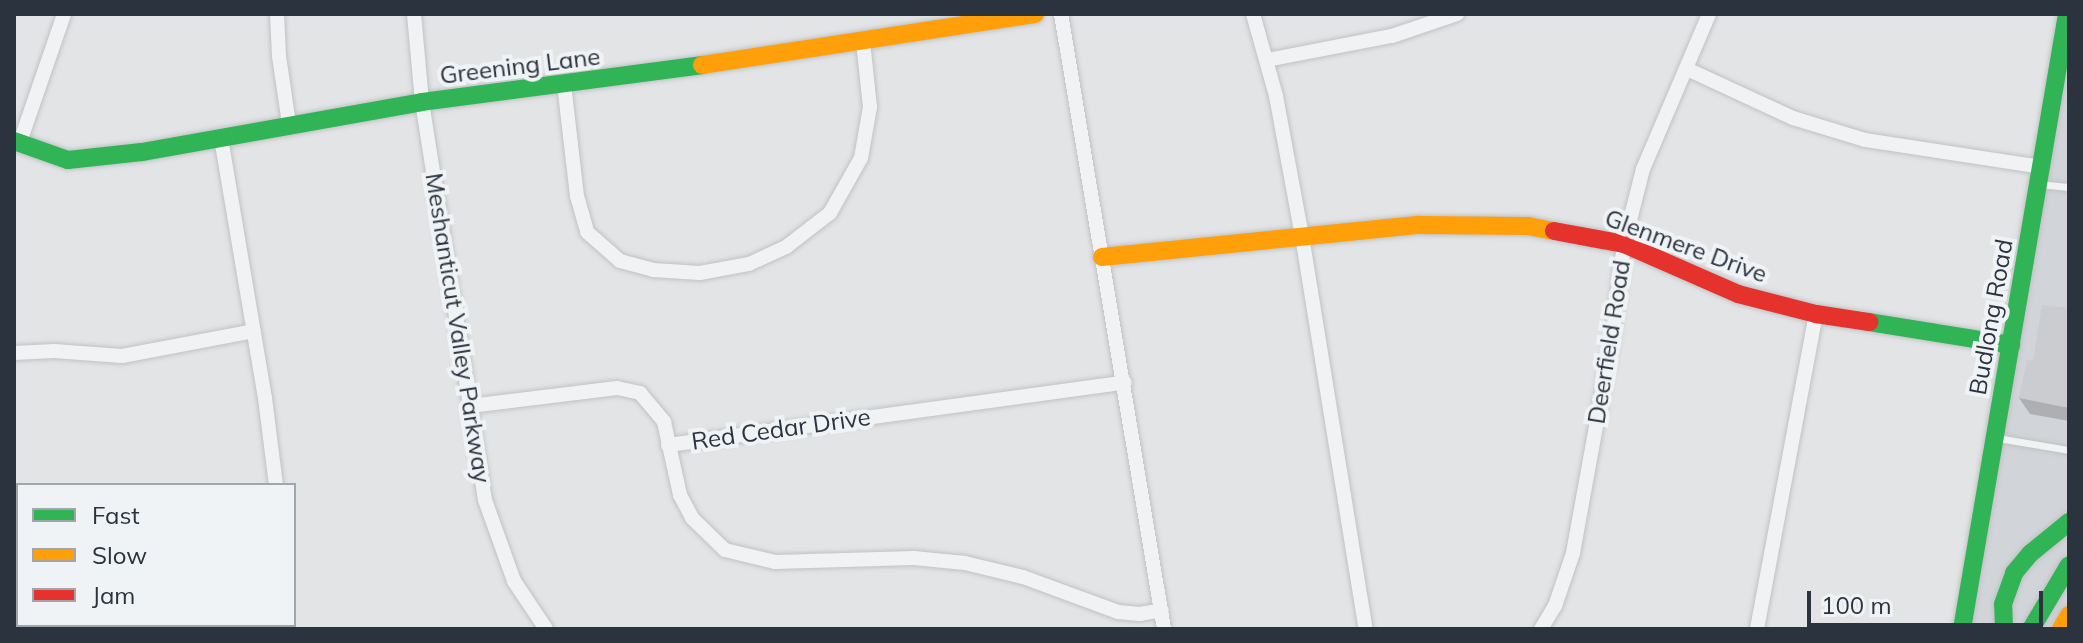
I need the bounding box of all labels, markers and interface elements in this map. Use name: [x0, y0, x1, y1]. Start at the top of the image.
street label: Greening Lane: [438, 42, 602, 90]
street label: Meshanticut Valley Parkway: [419, 171, 497, 485]
street label: Glenmere Drive: [1601, 203, 1771, 289]
street label: Budlong Road: [1963, 237, 2019, 397]
street label: Deerfield Road: [1582, 258, 1636, 426]
street label: Red Cedar Drive: [690, 402, 872, 456]
legend: [16, 483, 296, 627]
text: Fast: [92, 500, 140, 530]
text: Slow: [92, 540, 147, 570]
scale bar: [1811, 575, 2047, 625]
text: Jam: [92, 580, 135, 610]
text: 100 m: [1821, 590, 1892, 620]

